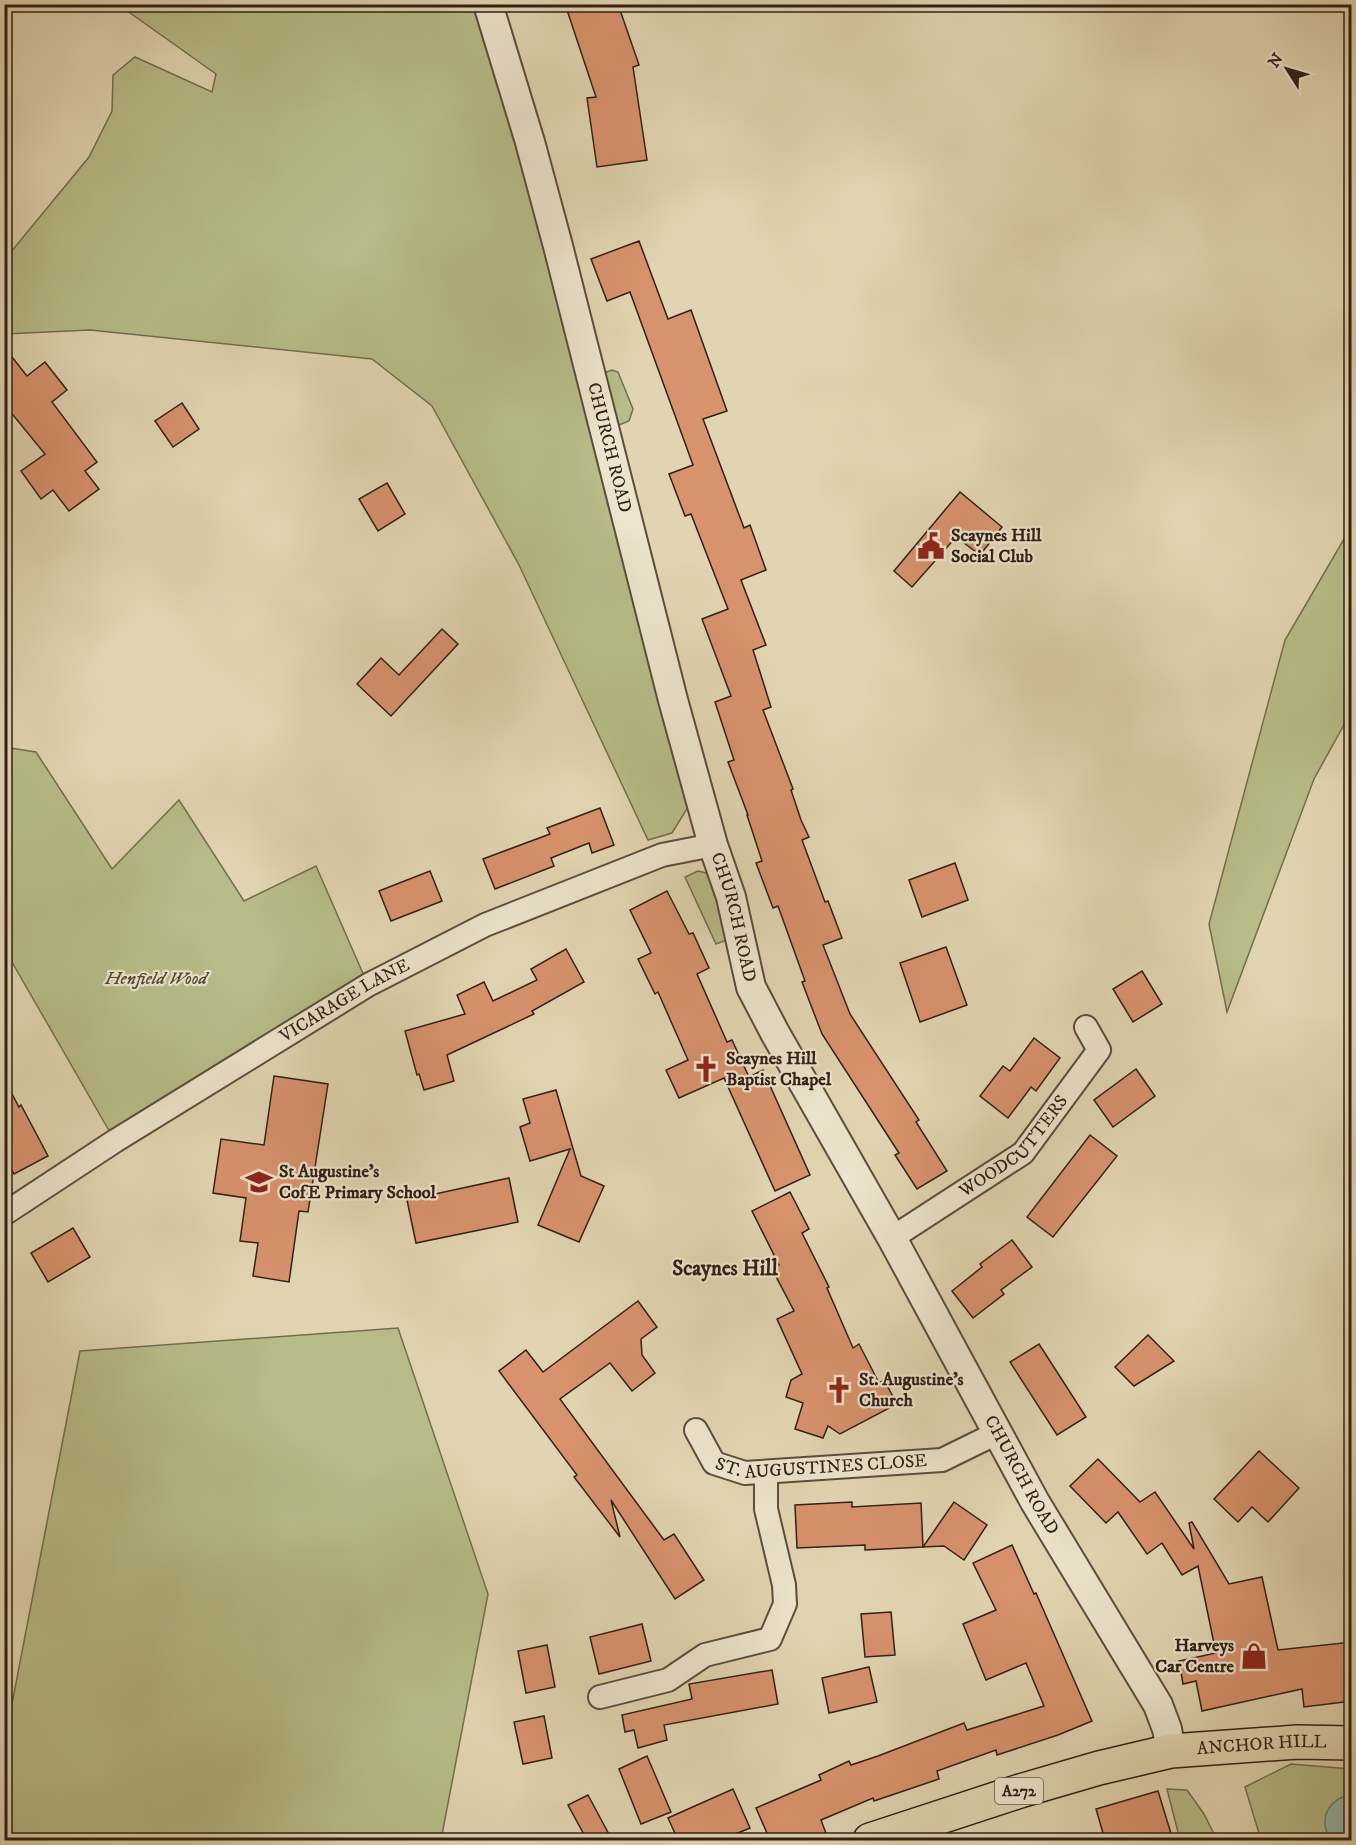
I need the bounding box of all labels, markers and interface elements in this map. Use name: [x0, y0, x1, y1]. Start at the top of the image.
north arrow: [1257, 39, 1317, 99]
text: N: [1264, 49, 1288, 72]
street label: CHURCH ROAD: [582, 380, 636, 515]
place label: Scaynes Hill Social Club: [951, 525, 1042, 568]
public building icon: Scaynes Hill Social Club: [916, 531, 946, 561]
street label: CHURCH ROAD: [705, 850, 761, 984]
street label: VICARAGE LANE: [275, 954, 414, 1048]
park label: Henfield Wood: [104, 968, 210, 990]
place label: Scaynes Hill Baptist Chapel: [726, 1048, 832, 1091]
church icon: Scaynes Hill Baptist Chapel: [691, 1054, 721, 1084]
street label: WOODCUTTERS: [954, 1091, 1073, 1203]
place label: St Augustine's CofE Primary School: [279, 1161, 436, 1204]
school or university icon: St Augustine's CofE Primary School: [244, 1167, 274, 1197]
district label: Scaynes Hill: [672, 1256, 778, 1282]
place label: St. Augustine's Church: [859, 1369, 964, 1412]
church icon: St. Augustine's Church: [824, 1375, 854, 1405]
street label: CHURCH ROAD: [979, 1412, 1063, 1539]
street label: ST. AUGUSTINES CLOSE: [712, 1450, 928, 1484]
place label: Harveys Car Centre: [1155, 1635, 1235, 1678]
shop icon: Harveys Car Centre: [1239, 1641, 1269, 1671]
street label: ANCHOR HILL: [1196, 1731, 1327, 1760]
road number: A272: [995, 1778, 1043, 1804]

